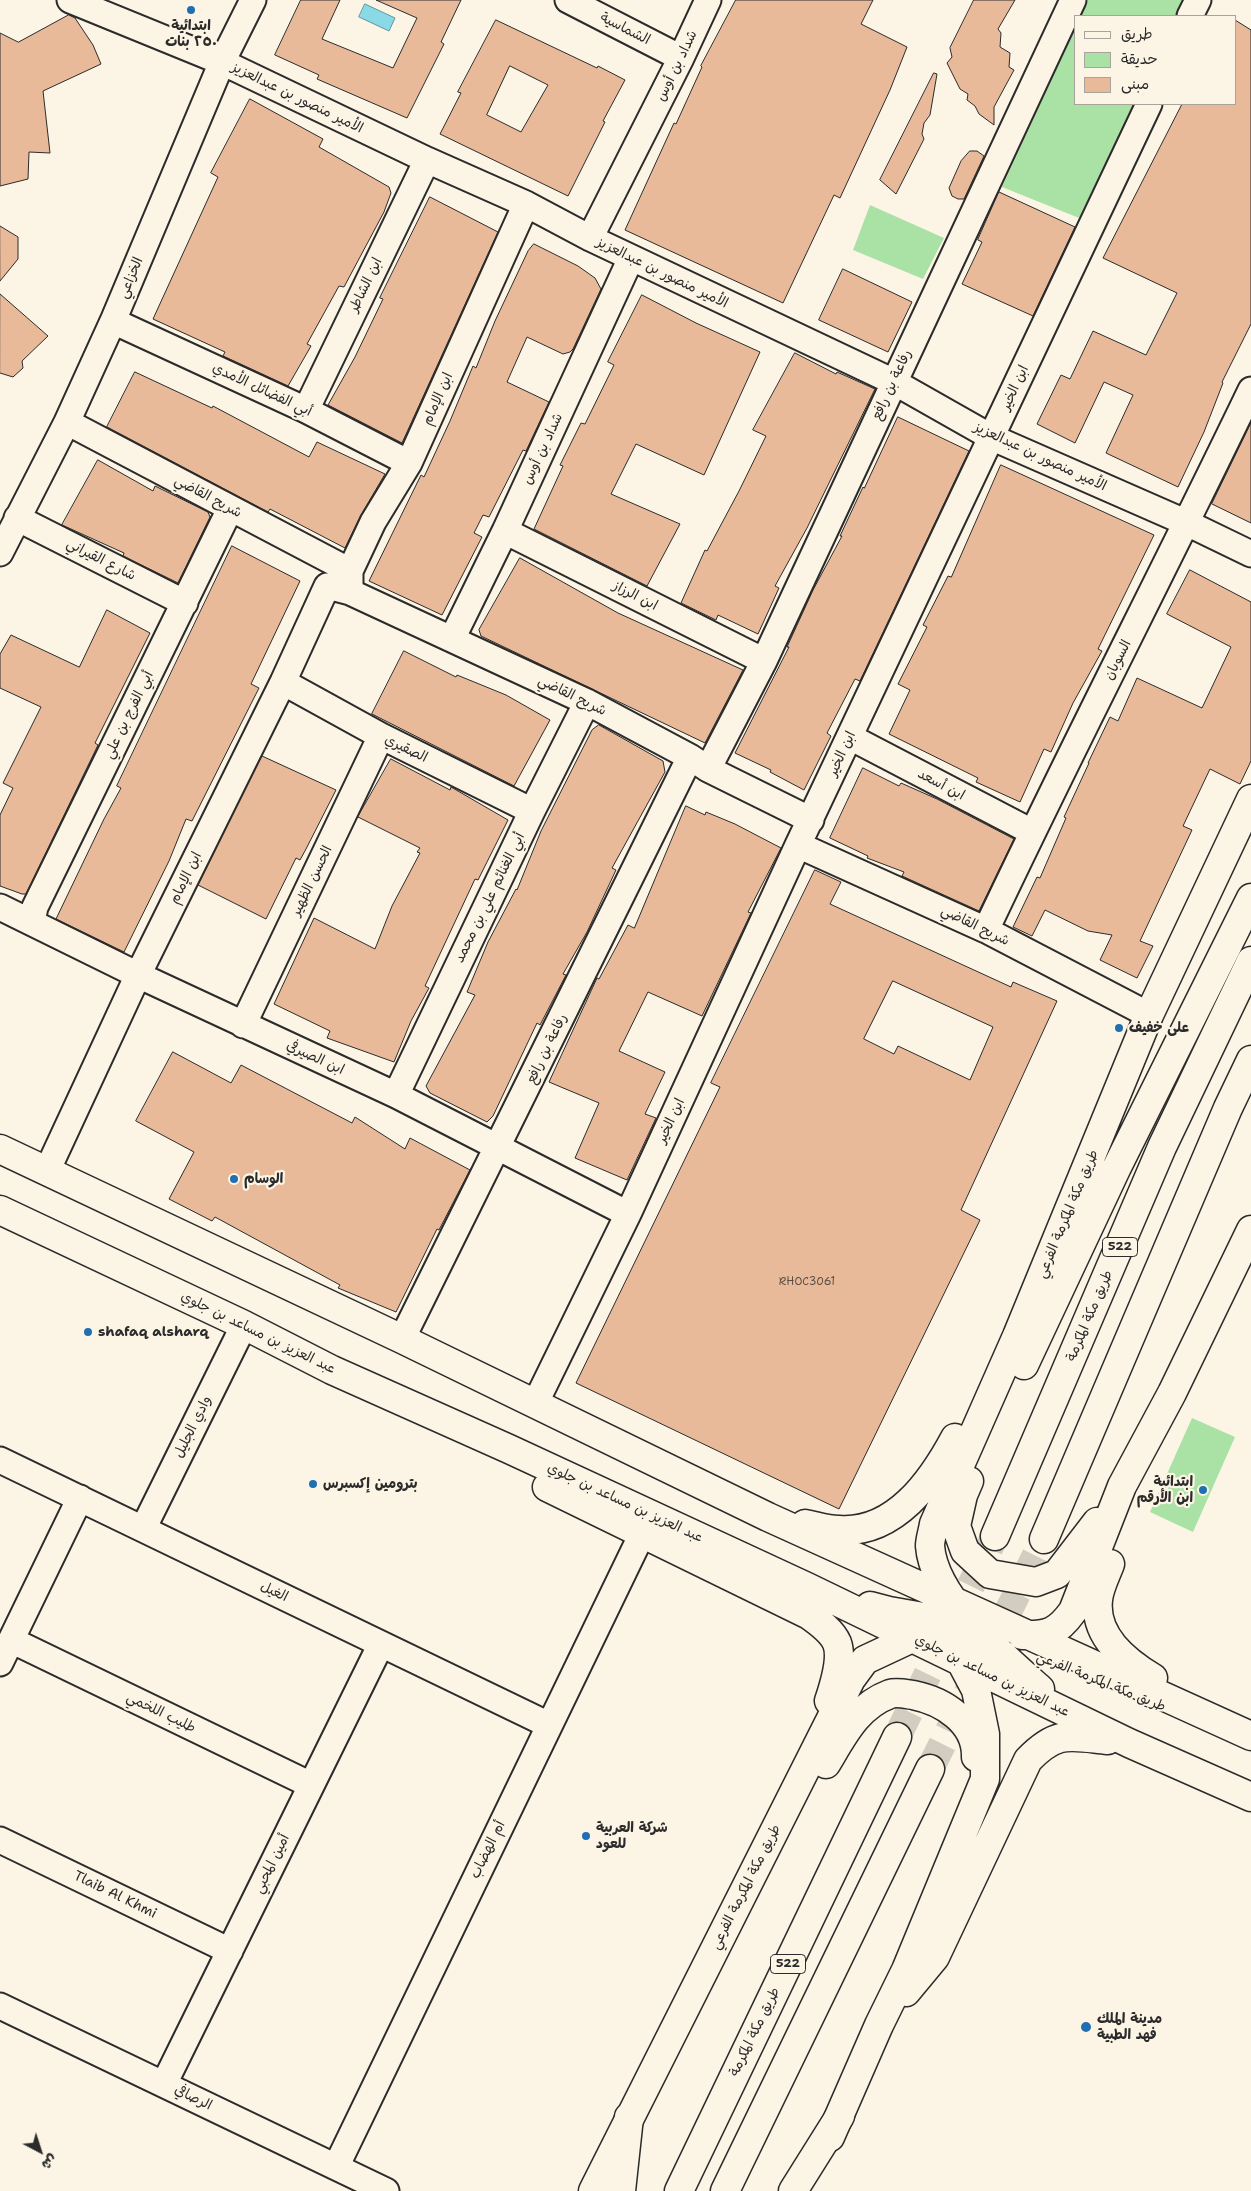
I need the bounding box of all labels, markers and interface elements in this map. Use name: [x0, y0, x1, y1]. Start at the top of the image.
marker: ابتدائية ٢٥٠ بنات: [185, 4, 197, 16]
street label: الشماسية: [597, 9, 653, 49]
legend: [1074, 15, 1236, 105]
place label: ابتدائية ٢٥٠ بنات: [165, 18, 217, 50]
text: طريق: [1121, 24, 1153, 44]
street label: شداد بن أوس: [653, 28, 701, 104]
text: حديقة: [1121, 49, 1158, 69]
street label: الأمير منصور بن عبدالعزيز: [228, 59, 366, 137]
text: مبنى: [1121, 74, 1149, 94]
street label: الأمير منصور بن عبدالعزيز: [593, 234, 731, 312]
street label: الخزاعي: [115, 255, 147, 301]
street label: ابن الشاطر: [346, 255, 386, 315]
street label: رفاعة بن رافع: [868, 347, 916, 423]
street label: أبي الفضائل الأمدي: [209, 360, 315, 420]
street label: ابن الخير: [997, 363, 1033, 413]
street label: ابن الإمام: [419, 370, 457, 428]
street label: شداد بن أوس: [519, 411, 567, 487]
street label: الأمير منصور بن عبدالعزيز: [971, 419, 1109, 495]
street label: شريح القاضي: [171, 472, 245, 522]
street label: شارع القيراني: [64, 535, 138, 585]
street label: ابن الرزاز: [610, 578, 660, 614]
street label: السوبان: [1101, 637, 1135, 683]
street label: أبي الفرج بن علي: [101, 669, 157, 761]
street label: شريح القاضي: [535, 672, 609, 720]
street label: ابن الخير: [824, 729, 860, 779]
street label: الصقيري: [382, 731, 430, 767]
street label: ابن أسعد: [915, 766, 967, 804]
street label: أبي الغنائم علي بن محمد: [451, 830, 529, 966]
street label: الحسن الظهير: [288, 843, 336, 919]
street label: ابن الإمام: [166, 849, 206, 907]
street label: شريح القاضي: [938, 902, 1012, 950]
street label: رفاعة بن رافع: [523, 1011, 571, 1087]
place label: على خفيف: [1129, 1020, 1189, 1036]
marker: على خفيف: [1113, 1022, 1125, 1034]
street label: ابن الصيرفي: [283, 1037, 347, 1079]
street label: ابن الخير: [653, 1096, 689, 1146]
street label: طريق مكة المكرمة الفرعي: [1033, 1147, 1103, 1281]
place label: الوسام: [244, 1171, 283, 1187]
marker: الوسام: [228, 1173, 240, 1185]
road number: 522: [1102, 1238, 1138, 1256]
street label: طريق مكة المكرمة: [1063, 1268, 1117, 1364]
house number: RHOC3061: [779, 1275, 835, 1289]
street label: عبد العزيز بن مساعد بن جلوي: [178, 1288, 338, 1378]
place label: shafaq alsharq: [98, 1324, 208, 1340]
marker: shafaq alsharq: [82, 1326, 94, 1338]
street label: وادي الجليل: [171, 1393, 215, 1461]
street label: عبد العزيز بن مساعد بن جلوي: [545, 1460, 705, 1546]
place label: ابتدائية ابن الأرقم: [1137, 1474, 1193, 1506]
place label: بترومين إكسبرس: [323, 1476, 418, 1492]
marker: بترومين إكسبرس: [307, 1478, 319, 1490]
marker: ابتدائية ابن الأرقم: [1197, 1484, 1209, 1496]
street label: الغيل: [257, 1578, 291, 1606]
street label: عبد العزيز بن مساعد بن جلوي: [912, 1631, 1072, 1721]
street label: طريق مكة المكرمة الفرعي: [1034, 1648, 1168, 1716]
street label: طليب اللخمي: [124, 1689, 198, 1737]
street label: أم الهضاب: [467, 1818, 509, 1882]
place label: شركة العربية للعود: [596, 1820, 668, 1852]
street label: طريق مكة المكرمة الفرعي: [707, 1822, 785, 1952]
marker: شركة العربية للعود: [580, 1830, 592, 1842]
street label: أمين المحبي: [250, 1832, 294, 1896]
street label: Tlaib Al Khmi: [71, 1868, 159, 1922]
road number: 522: [770, 1955, 806, 1974]
street label: طريق مكة المكرمة: [726, 1985, 784, 2079]
place label: مدينة الملك فهد الطبية: [1097, 2011, 1162, 2044]
marker: مدينة الملك فهد الطبية: [1079, 2020, 1093, 2034]
street label: الرصافي: [171, 2082, 215, 2114]
north arrow: [15, 2126, 65, 2176]
text: ش: [38, 2151, 61, 2174]

